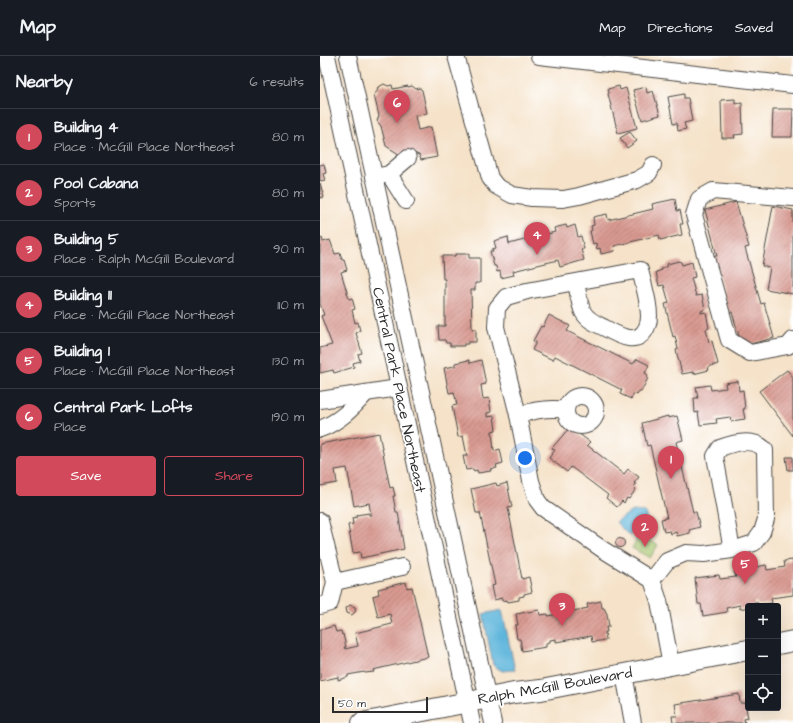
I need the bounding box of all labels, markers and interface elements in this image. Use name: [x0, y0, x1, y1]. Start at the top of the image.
text: Map: [20, 14, 56, 41]
text: Map: [599, 18, 626, 38]
text: Directions: [648, 18, 713, 38]
text: Saved: [735, 18, 773, 38]
text: Nearby: [16, 70, 73, 94]
text: 6 results: [249, 73, 304, 91]
pin: 6: [384, 90, 410, 123]
text: Building 4: [54, 117, 118, 138]
text: 1: [28, 128, 30, 146]
text: 80 m: [272, 128, 304, 146]
text: Place · McGill Place Northeast: [54, 138, 235, 156]
text: Pool Cabana: [54, 173, 138, 194]
text: 2: [25, 184, 33, 202]
text: 80 m: [272, 184, 304, 202]
text: Sports: [54, 194, 96, 212]
pin: 4: [524, 222, 550, 255]
text: Building 5: [54, 229, 119, 250]
text: 3: [26, 240, 32, 258]
text: 90 m: [273, 240, 304, 258]
text: Place · Ralph McGill Boulevard: [54, 250, 234, 268]
text: Building 11: [54, 285, 112, 306]
street label: Central Park Place Northeast: [367, 285, 431, 495]
text: 4: [25, 296, 33, 314]
text: 110 m: [277, 296, 304, 314]
text: Place · McGill Place Northeast: [54, 306, 235, 324]
text: Building 1: [54, 341, 110, 362]
text: 5: [24, 352, 34, 370]
text: 130 m: [272, 352, 304, 370]
text: Place · McGill Place Northeast: [54, 362, 235, 380]
text: Central Park Lofts: [54, 397, 193, 418]
text: 6: [25, 408, 33, 426]
text: 190 m: [271, 408, 304, 426]
text: Place: [54, 418, 86, 436]
pin: 1: [658, 446, 684, 479]
your location: [515, 448, 535, 468]
button: Save: [16, 456, 156, 496]
button: Share: [164, 456, 304, 496]
pin: 2: [632, 514, 658, 547]
pin: 5: [732, 551, 758, 584]
pin: 3: [549, 593, 575, 626]
map controls: [745, 603, 781, 711]
button: +: [745, 603, 781, 639]
button: −: [745, 639, 781, 675]
street label: Ralph McGill Boulevard: [476, 662, 634, 710]
button: locate: [745, 675, 781, 711]
scale bar: [332, 695, 428, 714]
text: 50 m: [338, 696, 366, 711]

